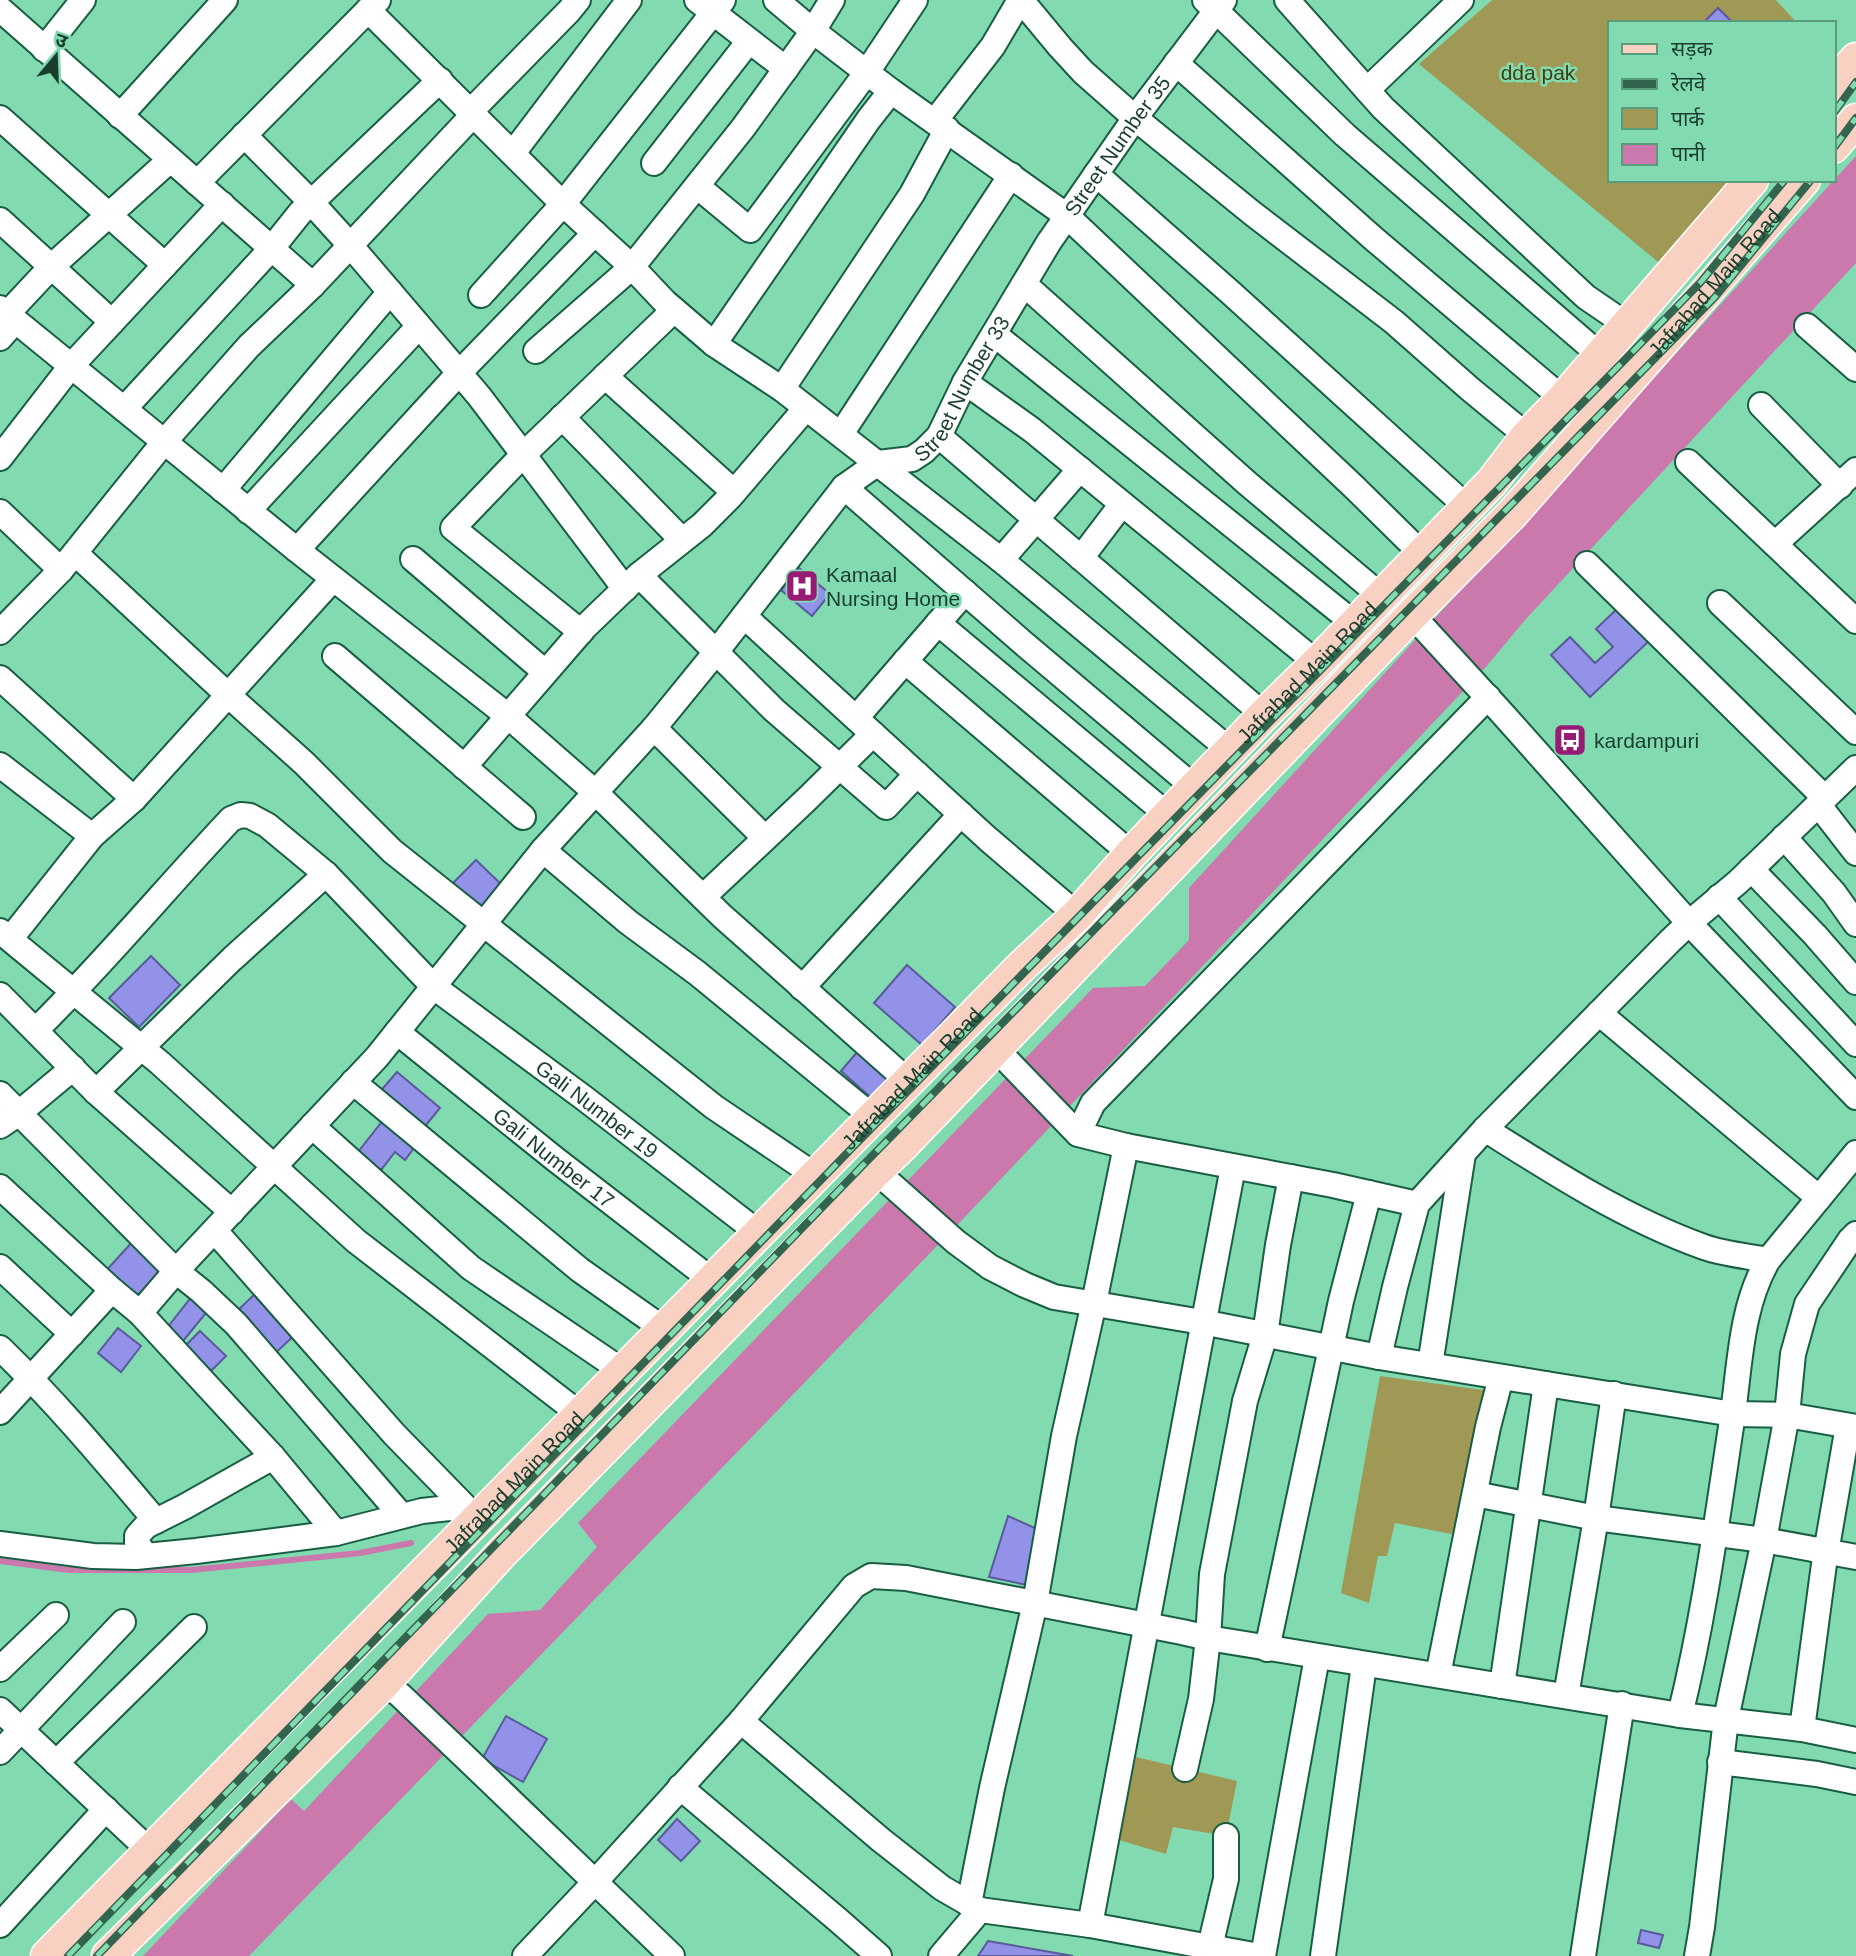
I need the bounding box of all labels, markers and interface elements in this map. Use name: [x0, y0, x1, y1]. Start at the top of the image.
north arrow: [21, 21, 91, 91]
legend: [1608, 21, 1835, 182]
text: उ: [53, 29, 71, 52]
text: सड़क: [1671, 37, 1713, 60]
park label: dda pak: [1501, 61, 1576, 84]
street label: Street Number 35: [1059, 71, 1174, 220]
text: रेलवे: [1670, 72, 1706, 95]
text: पार्क: [1671, 107, 1705, 130]
text: पानी: [1671, 142, 1706, 165]
street label: Jafrabad Main Road: [1643, 204, 1785, 362]
street label: Street Number 33: [910, 312, 1014, 466]
place label: Kamaal Nursing Home: [826, 563, 960, 610]
hospital icon: Kamaal Nursing Home: [783, 567, 821, 605]
street label: Jafrabad Main Road: [1232, 597, 1382, 748]
bus stop icon: kardampuri: [1551, 721, 1589, 759]
place label: kardampuri: [1594, 729, 1699, 752]
street label: Jafrabad Main Road: [837, 1003, 986, 1154]
street label: Gali Number 19: [532, 1055, 663, 1162]
street label: Gali Number 17: [489, 1103, 619, 1212]
street label: Jafrabad Main Road: [439, 1407, 588, 1558]

